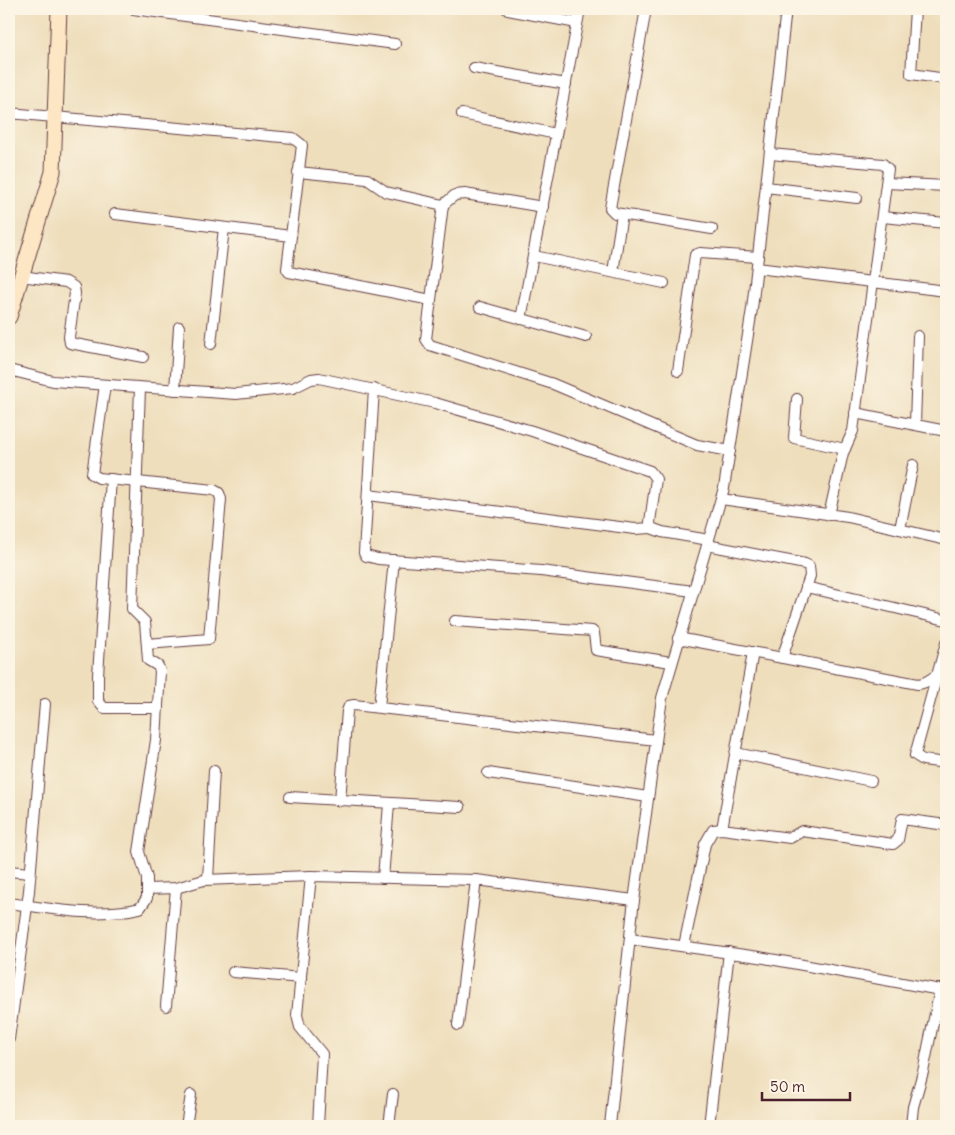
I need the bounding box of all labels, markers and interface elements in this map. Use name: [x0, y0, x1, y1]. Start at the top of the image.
scale bar: [762, 1070, 850, 1102]
text: 50 m: [770, 1077, 805, 1096]

